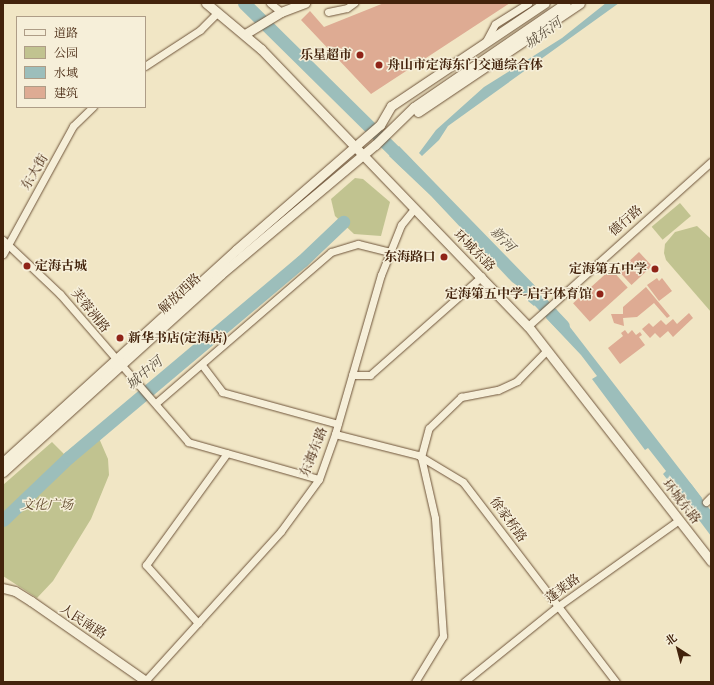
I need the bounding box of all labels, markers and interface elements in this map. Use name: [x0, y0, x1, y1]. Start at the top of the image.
water label: 城东河: [521, 14, 565, 52]
legend: [16, 16, 146, 108]
text: 道路: [54, 25, 78, 41]
text: 公园: [54, 45, 78, 61]
place label: 乐星超市: [300, 47, 352, 63]
marker: 乐星超市: [355, 50, 365, 60]
place label: 舟山市定海东门交通综合体: [387, 57, 543, 73]
marker: 舟山市定海东门交通综合体: [374, 60, 384, 70]
text: 水域: [54, 65, 78, 81]
text: 建筑: [54, 85, 78, 101]
street label: 东大街: [18, 151, 52, 193]
street label: 德行路: [606, 202, 646, 240]
water label: 新河: [487, 223, 519, 255]
street label: 环城东路: [450, 227, 498, 275]
place label: 东海路口: [384, 249, 436, 265]
marker: 东海路口: [439, 252, 449, 262]
place label: 定海古城: [35, 258, 87, 274]
marker: 定海古城: [22, 261, 32, 271]
place label: 定海第五中学: [569, 261, 647, 277]
marker: 定海第五中学: [650, 264, 660, 274]
street label: 解放西路: [156, 271, 204, 317]
street label: 芙蓉洲路: [68, 286, 112, 336]
place label: 定海第五中学-启宇体育馆: [445, 286, 592, 302]
marker: 定海第五中学-启宇体育馆: [595, 289, 605, 299]
place label: 新华书店(定海店): [128, 330, 227, 346]
marker: 新华书店(定海店): [115, 333, 125, 343]
water label: 城中河: [123, 353, 165, 393]
street label: 东海东路: [297, 425, 331, 479]
street label: 环城东路: [659, 477, 703, 527]
street label: 徐家桥路: [486, 494, 530, 546]
park label: 文化广场: [21, 497, 73, 513]
street label: 蓬莱路: [543, 571, 583, 607]
street label: 人民南路: [57, 601, 109, 643]
north arrow: [658, 629, 698, 669]
text: 北: [662, 630, 680, 648]

